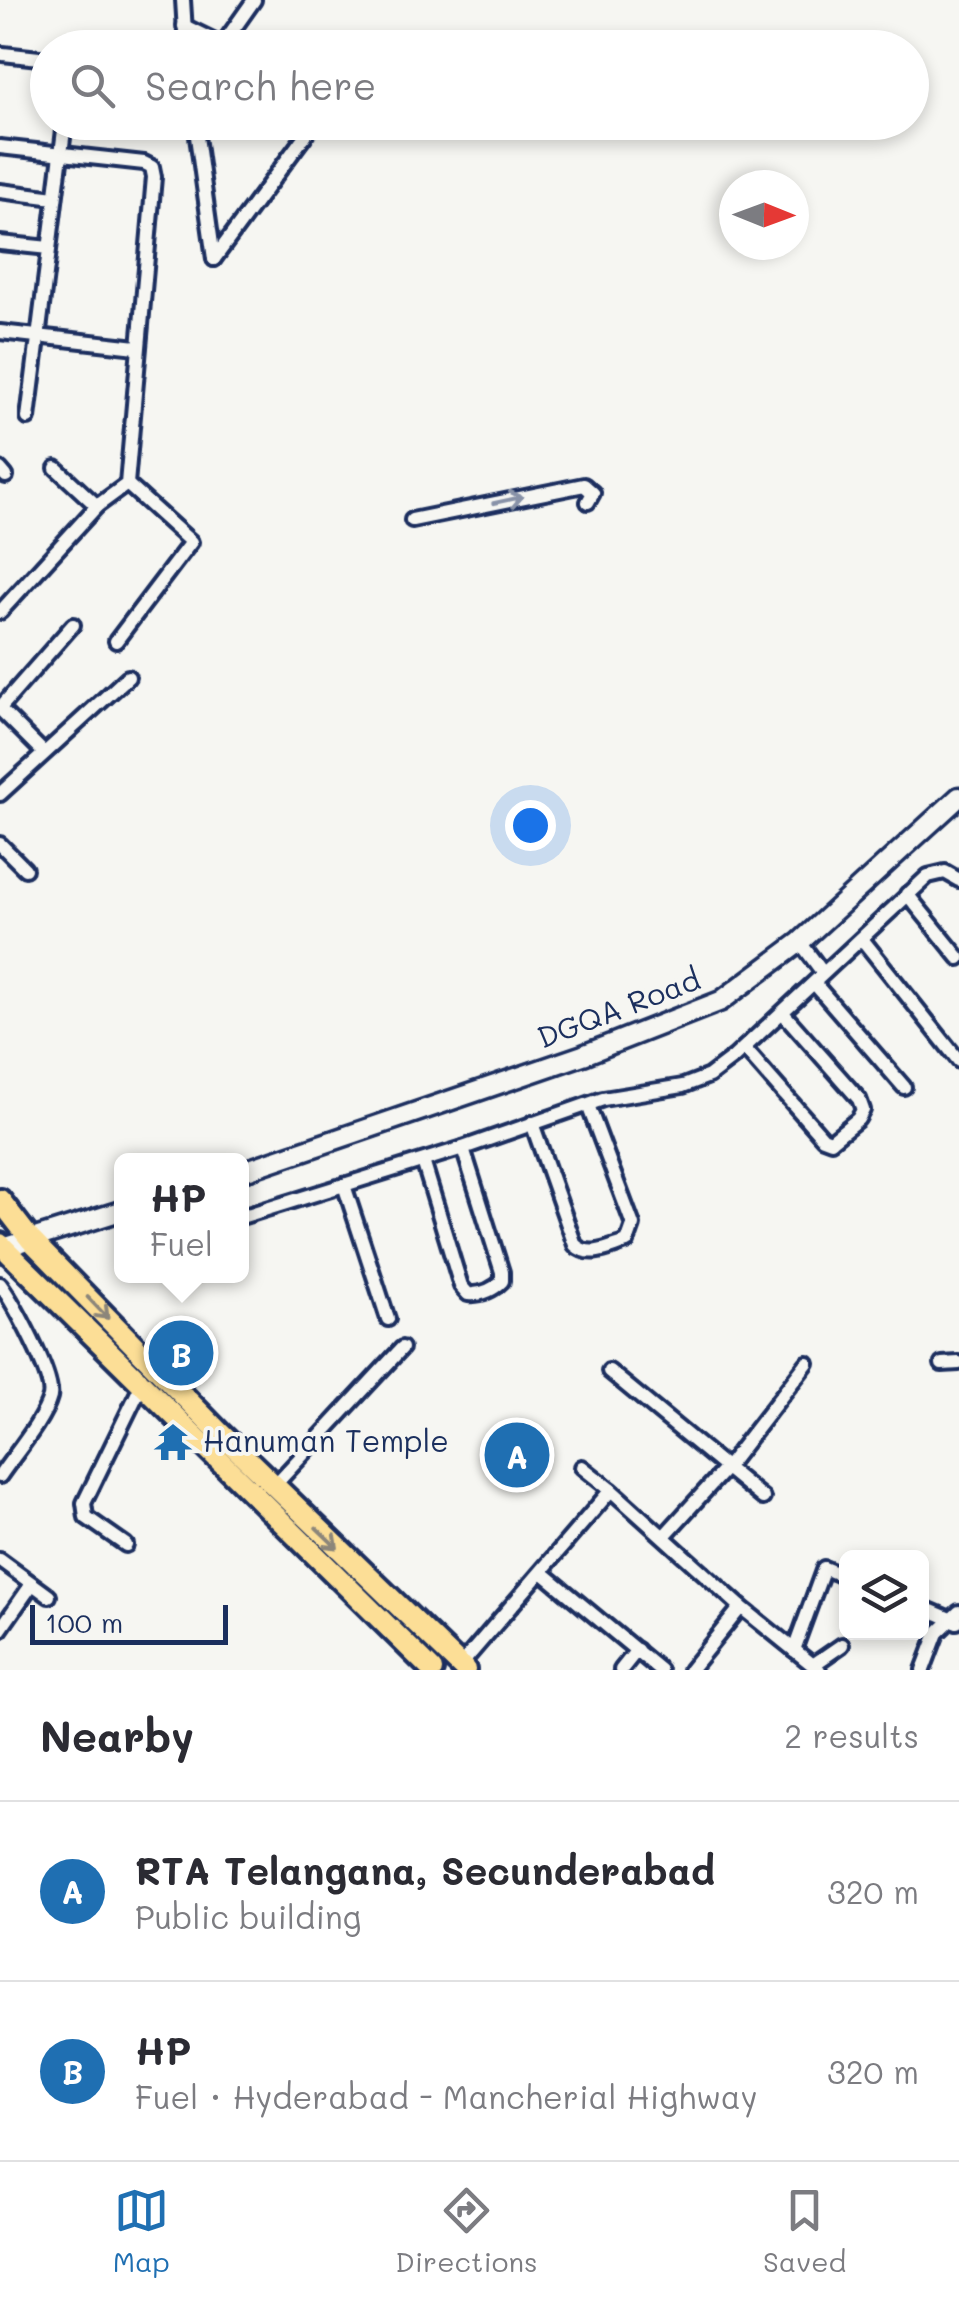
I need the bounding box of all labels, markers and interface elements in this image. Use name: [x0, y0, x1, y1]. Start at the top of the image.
search box: [30, 30, 929, 140]
icon: search: [65, 58, 120, 113]
text: Search here: [145, 60, 376, 110]
north arrow: [719, 170, 809, 260]
one-way arrow: [491, 490, 523, 509]
your location: [505, 800, 556, 851]
street label: DGQA Road: [531, 958, 705, 1057]
popup: [114, 1153, 249, 1283]
text: HP: [150, 1172, 206, 1222]
text: Fuel: [150, 1222, 213, 1264]
one-way arrow: [86, 1296, 110, 1320]
pin: B: [148, 1316, 214, 1390]
pin: A: [484, 1418, 550, 1492]
place label: Hanuman Temple: [203, 1420, 449, 1460]
temple icon: Hanuman Temple: [152, 1421, 194, 1463]
one-way arrow: [315, 1526, 339, 1550]
map controls: [839, 1550, 929, 1640]
button: layers: [839, 1550, 929, 1640]
scale bar: [30, 1600, 228, 1644]
text: 100 m: [45, 1604, 123, 1640]
text: Nearby: [40, 1708, 194, 1763]
text: 2 results: [784, 1714, 919, 1756]
text: RTA Telangana, Secunderabad: [135, 1845, 715, 1895]
text: A: [61, 1870, 84, 1912]
text: 320 m: [827, 1870, 919, 1912]
text: Public building: [135, 1895, 361, 1937]
text: HP: [135, 2025, 192, 2075]
text: B: [62, 2050, 83, 2092]
text: 320 m: [827, 2050, 919, 2092]
text: Fuel · Hyderabad - Mancherial Highway: [135, 2075, 757, 2117]
tab: Map: [113, 2183, 170, 2279]
tab: Directions: [395, 2183, 538, 2279]
tab: Saved: [763, 2183, 846, 2279]

